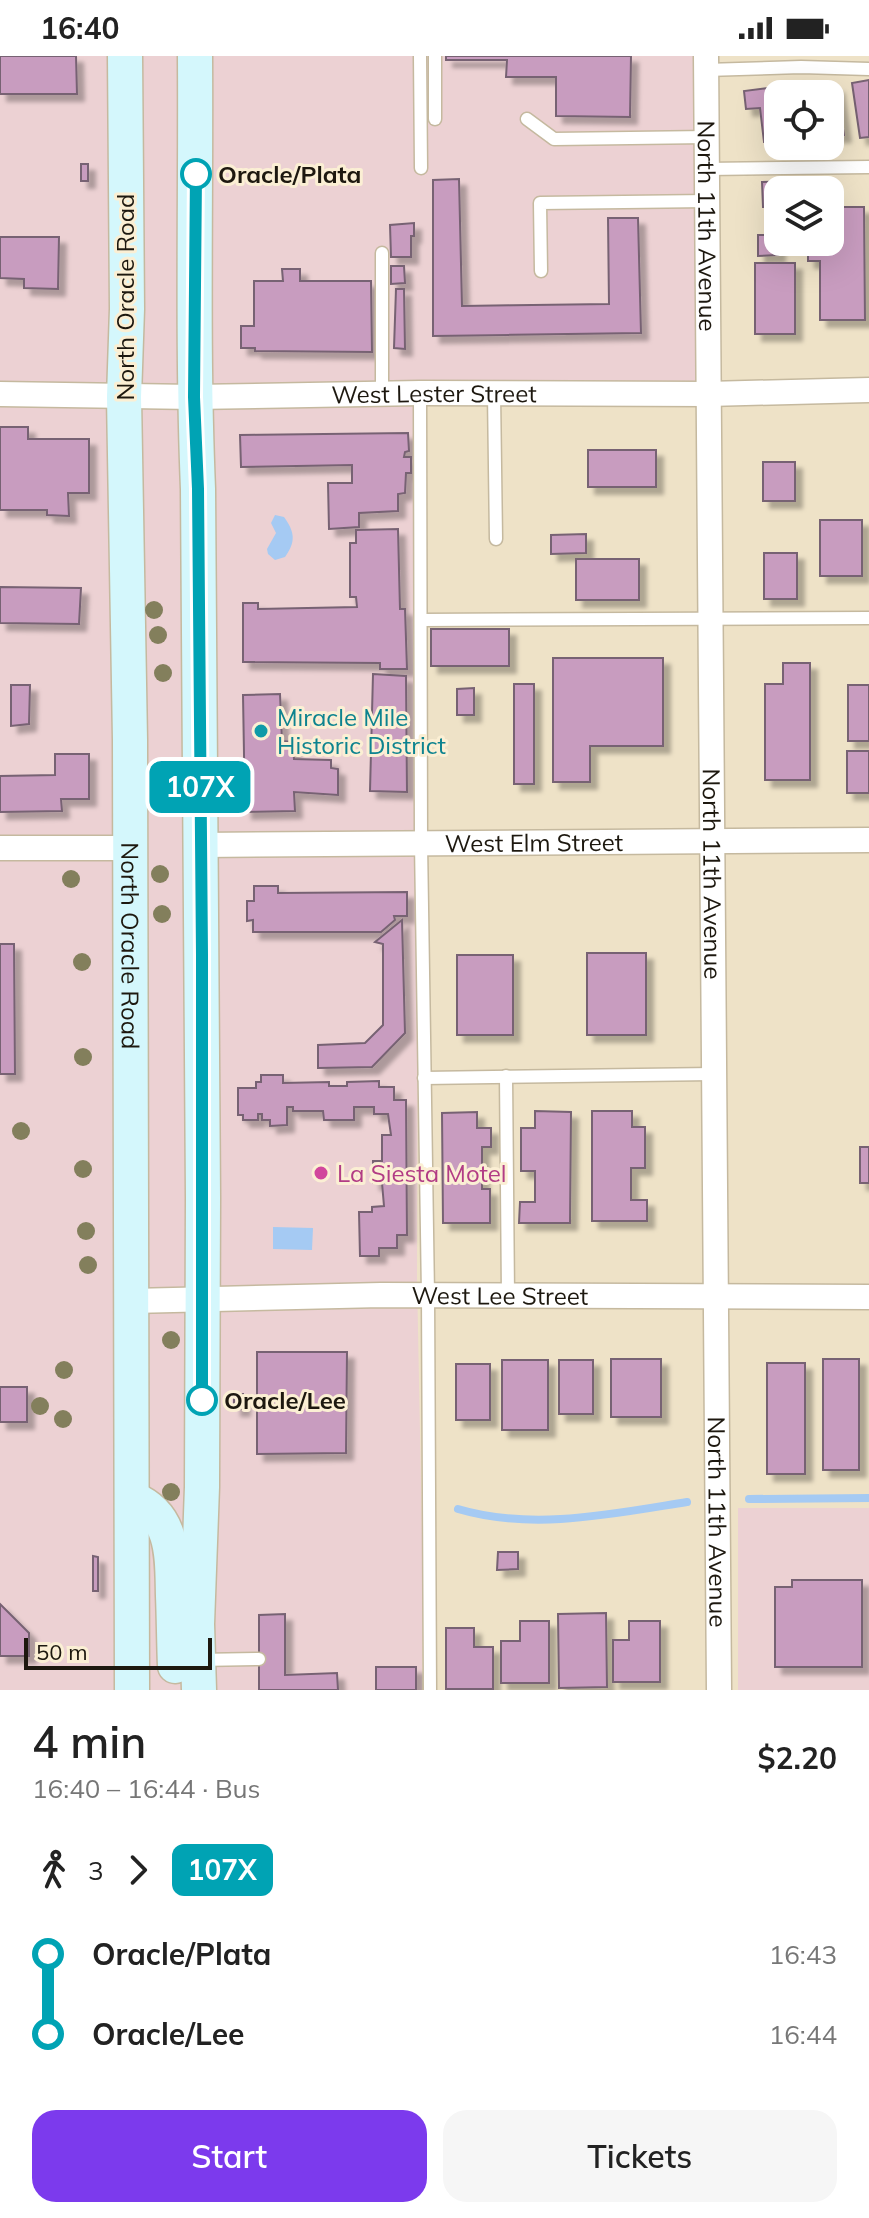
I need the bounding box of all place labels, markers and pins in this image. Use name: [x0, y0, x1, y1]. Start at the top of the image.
marker: Oracle/Plata: [181, 159, 211, 189]
place label: Oracle/Plata: [218, 159, 362, 189]
place label: Miracle Mile Historic District: [277, 702, 446, 760]
marker: Miracle Mile Historic District: [252, 722, 270, 740]
place label: La Siesta Motel: [337, 1158, 507, 1188]
marker: La Siesta Motel: [312, 1164, 330, 1182]
marker: Oracle/Lee: [187, 1385, 217, 1415]
place label: Oracle/Lee: [224, 1385, 346, 1415]

